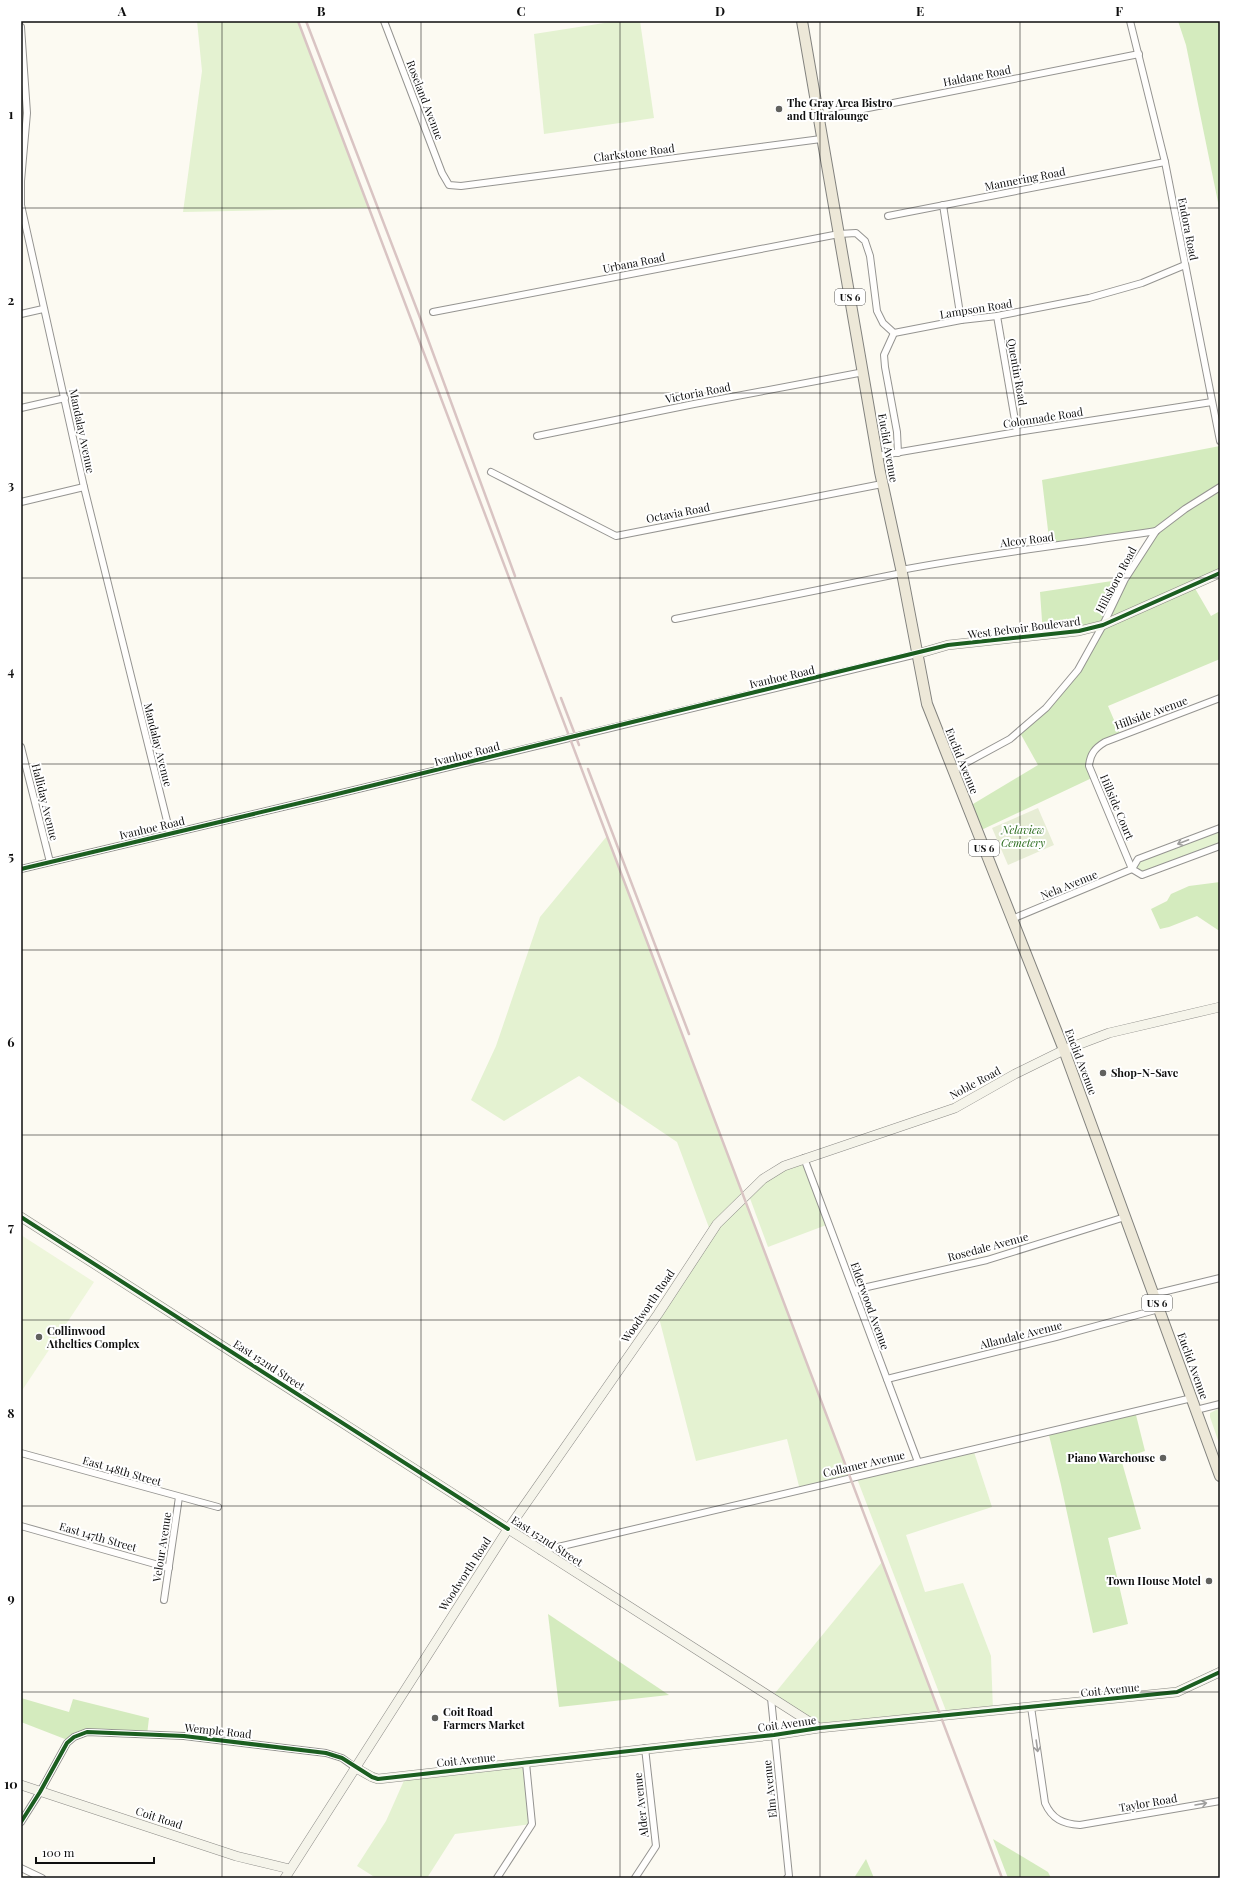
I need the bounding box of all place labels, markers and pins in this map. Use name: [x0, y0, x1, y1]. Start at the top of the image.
place label: The Gray Area Bistro and Ultralounge: [787, 95, 893, 123]
marker: The Gray Area Bistro and Ultralounge: [774, 104, 784, 114]
place label: Shop-N-Save: [1111, 1065, 1179, 1080]
marker: Shop-N-Save: [1098, 1068, 1108, 1078]
place label: Collinwood Atheltics Complex: [46, 1323, 140, 1351]
marker: Collinwood Atheltics Complex: [34, 1332, 44, 1342]
place label: Piano Warehouse: [1067, 1450, 1155, 1465]
marker: Piano Warehouse: [1158, 1453, 1168, 1463]
place label: Town House Motel: [1106, 1573, 1202, 1588]
marker: Town House Motel: [1204, 1576, 1214, 1586]
place label: Coit Road Farmers Market: [443, 1704, 525, 1732]
marker: Coit Road Farmers Market: [430, 1713, 440, 1723]

